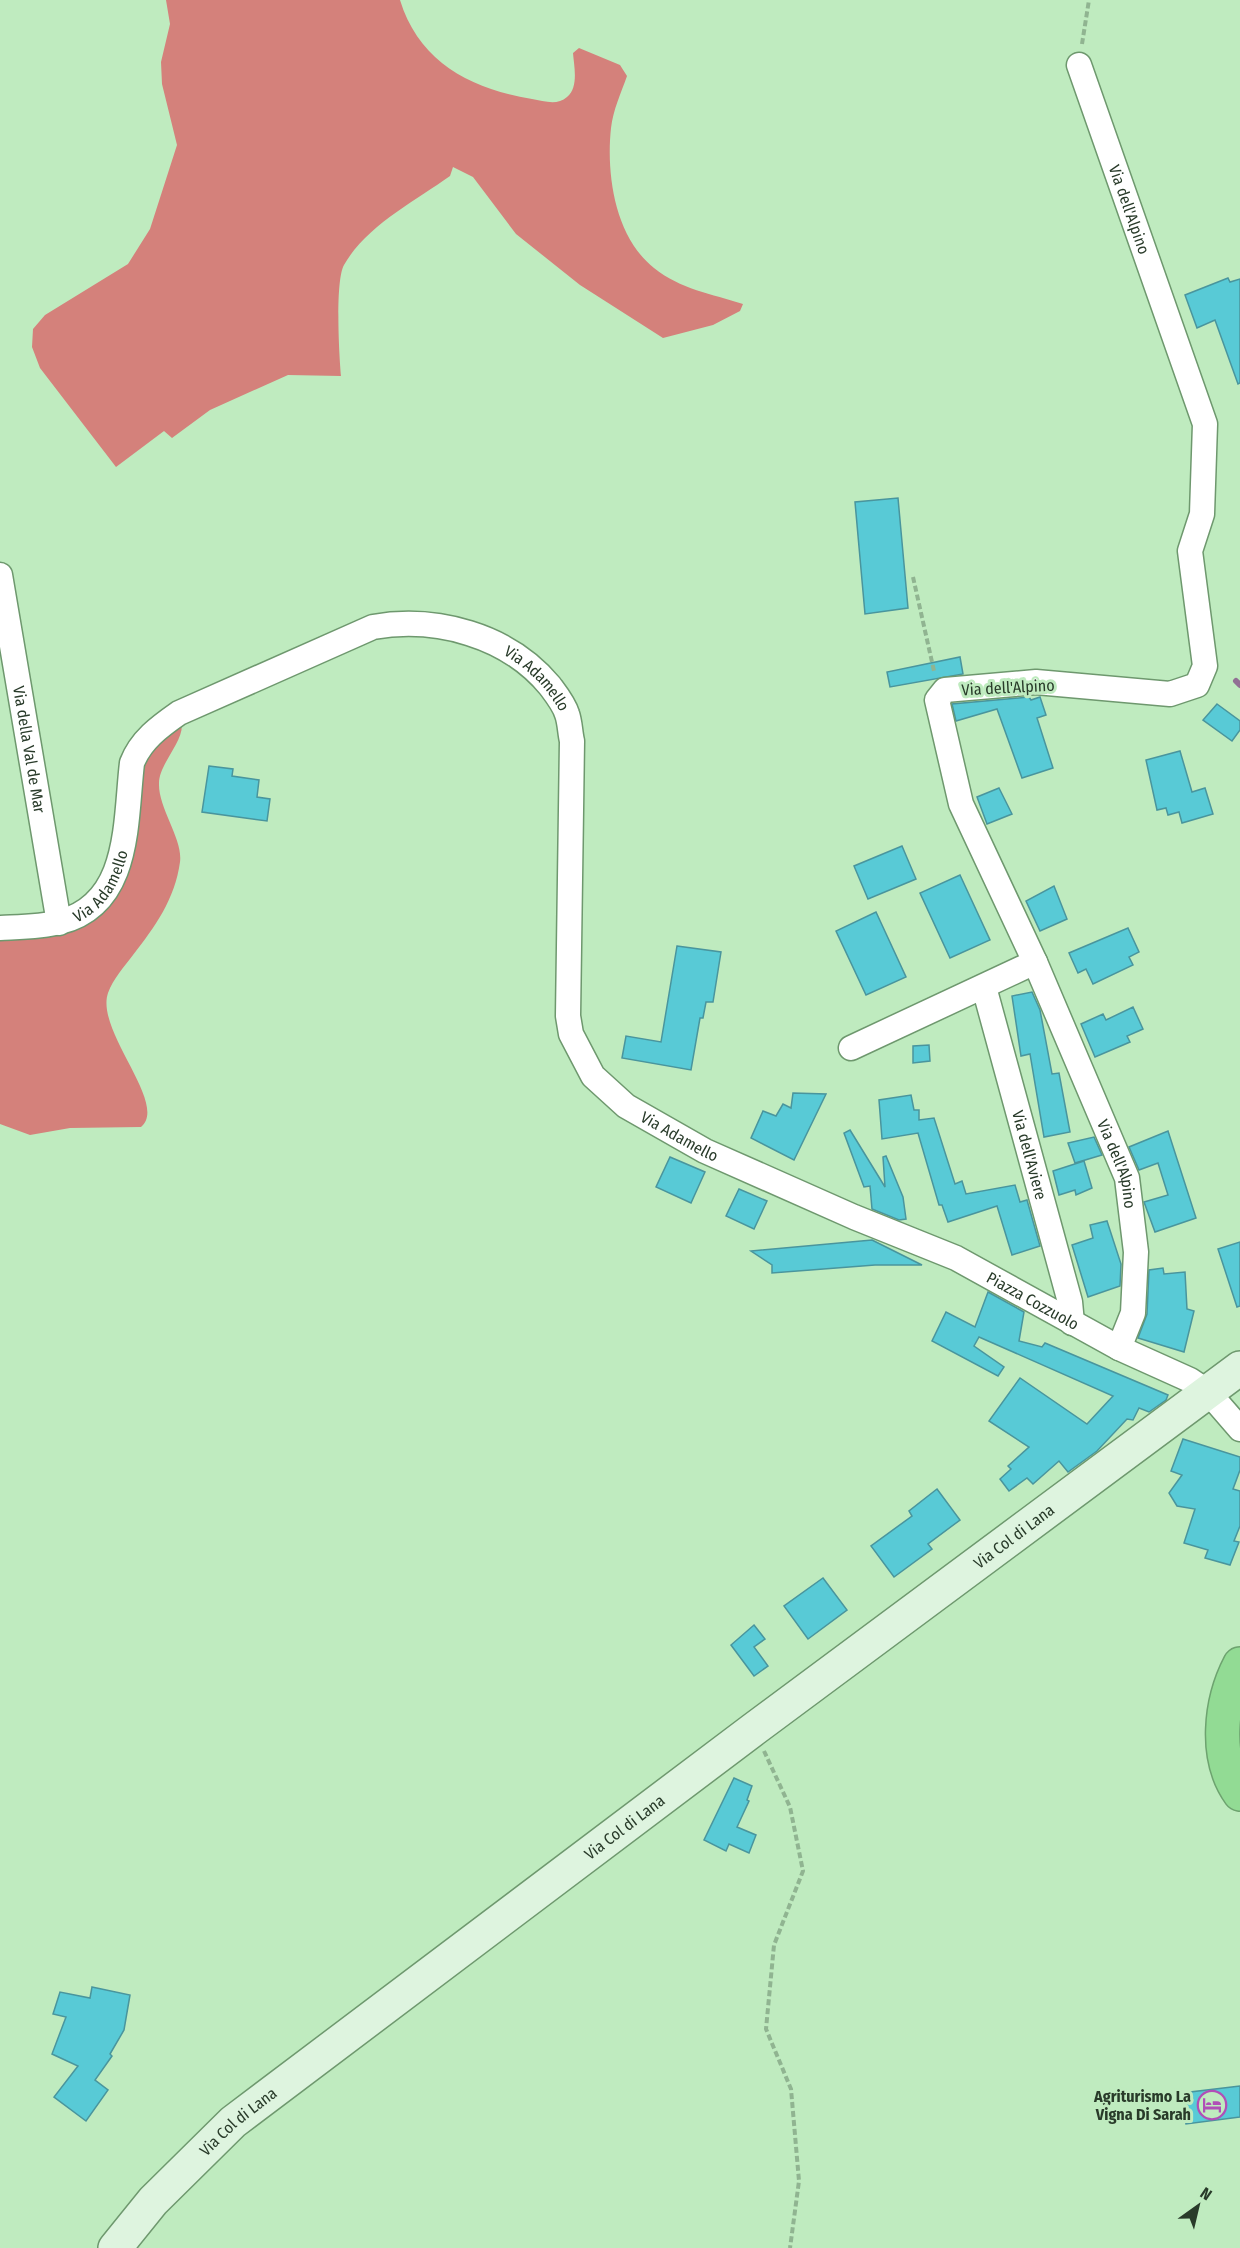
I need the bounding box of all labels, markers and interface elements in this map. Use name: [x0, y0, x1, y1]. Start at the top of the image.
street label: Via dell'Alpino: [1105, 162, 1154, 257]
street label: Via Adamello: [501, 641, 573, 714]
street label: Via dell'Alpino: [961, 676, 1055, 699]
street label: Via della Val de Mar: [9, 685, 49, 815]
street label: Via Adamello: [70, 848, 132, 926]
street label: Via Adamello: [637, 1107, 721, 1166]
street label: Via dell'Aviere: [1008, 1108, 1051, 1202]
street label: Via dell'Alpino: [1093, 1117, 1140, 1210]
street label: Piazza Cozzuolo: [983, 1268, 1082, 1334]
street label: Via Col di Lana: [970, 1500, 1058, 1573]
street label: Via Col di Lana: [581, 1791, 669, 1864]
street label: Via Col di Lana: [196, 2083, 281, 2160]
place label: Agriturismo La Vigna Di Sarah: [1093, 2087, 1191, 2124]
hotel icon: Agriturismo La Vigna Di Sarah: [1196, 2089, 1228, 2121]
north arrow: [1168, 2176, 1228, 2236]
text: N: [1197, 2183, 1215, 2205]

